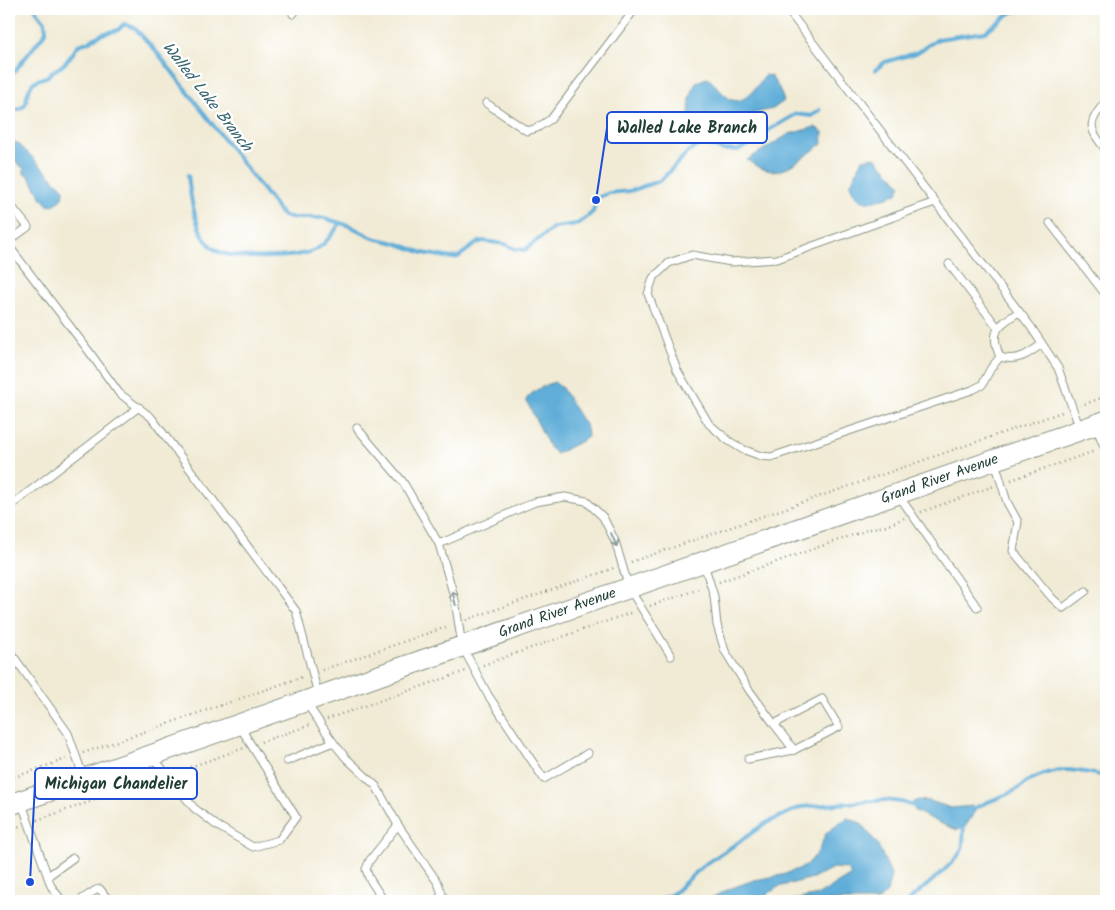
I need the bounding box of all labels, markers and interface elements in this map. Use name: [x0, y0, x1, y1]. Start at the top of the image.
water label: Walled Lake Branch: [156, 36, 259, 159]
callout: Walled Lake Branch: [607, 112, 767, 143]
text: Walled Lake Branch: [617, 116, 757, 141]
street label: Grand River Avenue: [877, 447, 1002, 511]
one-way arrow: [609, 532, 619, 547]
street label: Grand River Avenue: [495, 581, 620, 645]
one-way arrow: [449, 591, 458, 607]
callout: Michigan Chandelier: [35, 768, 197, 799]
text: Michigan Chandelier: [45, 772, 188, 797]

